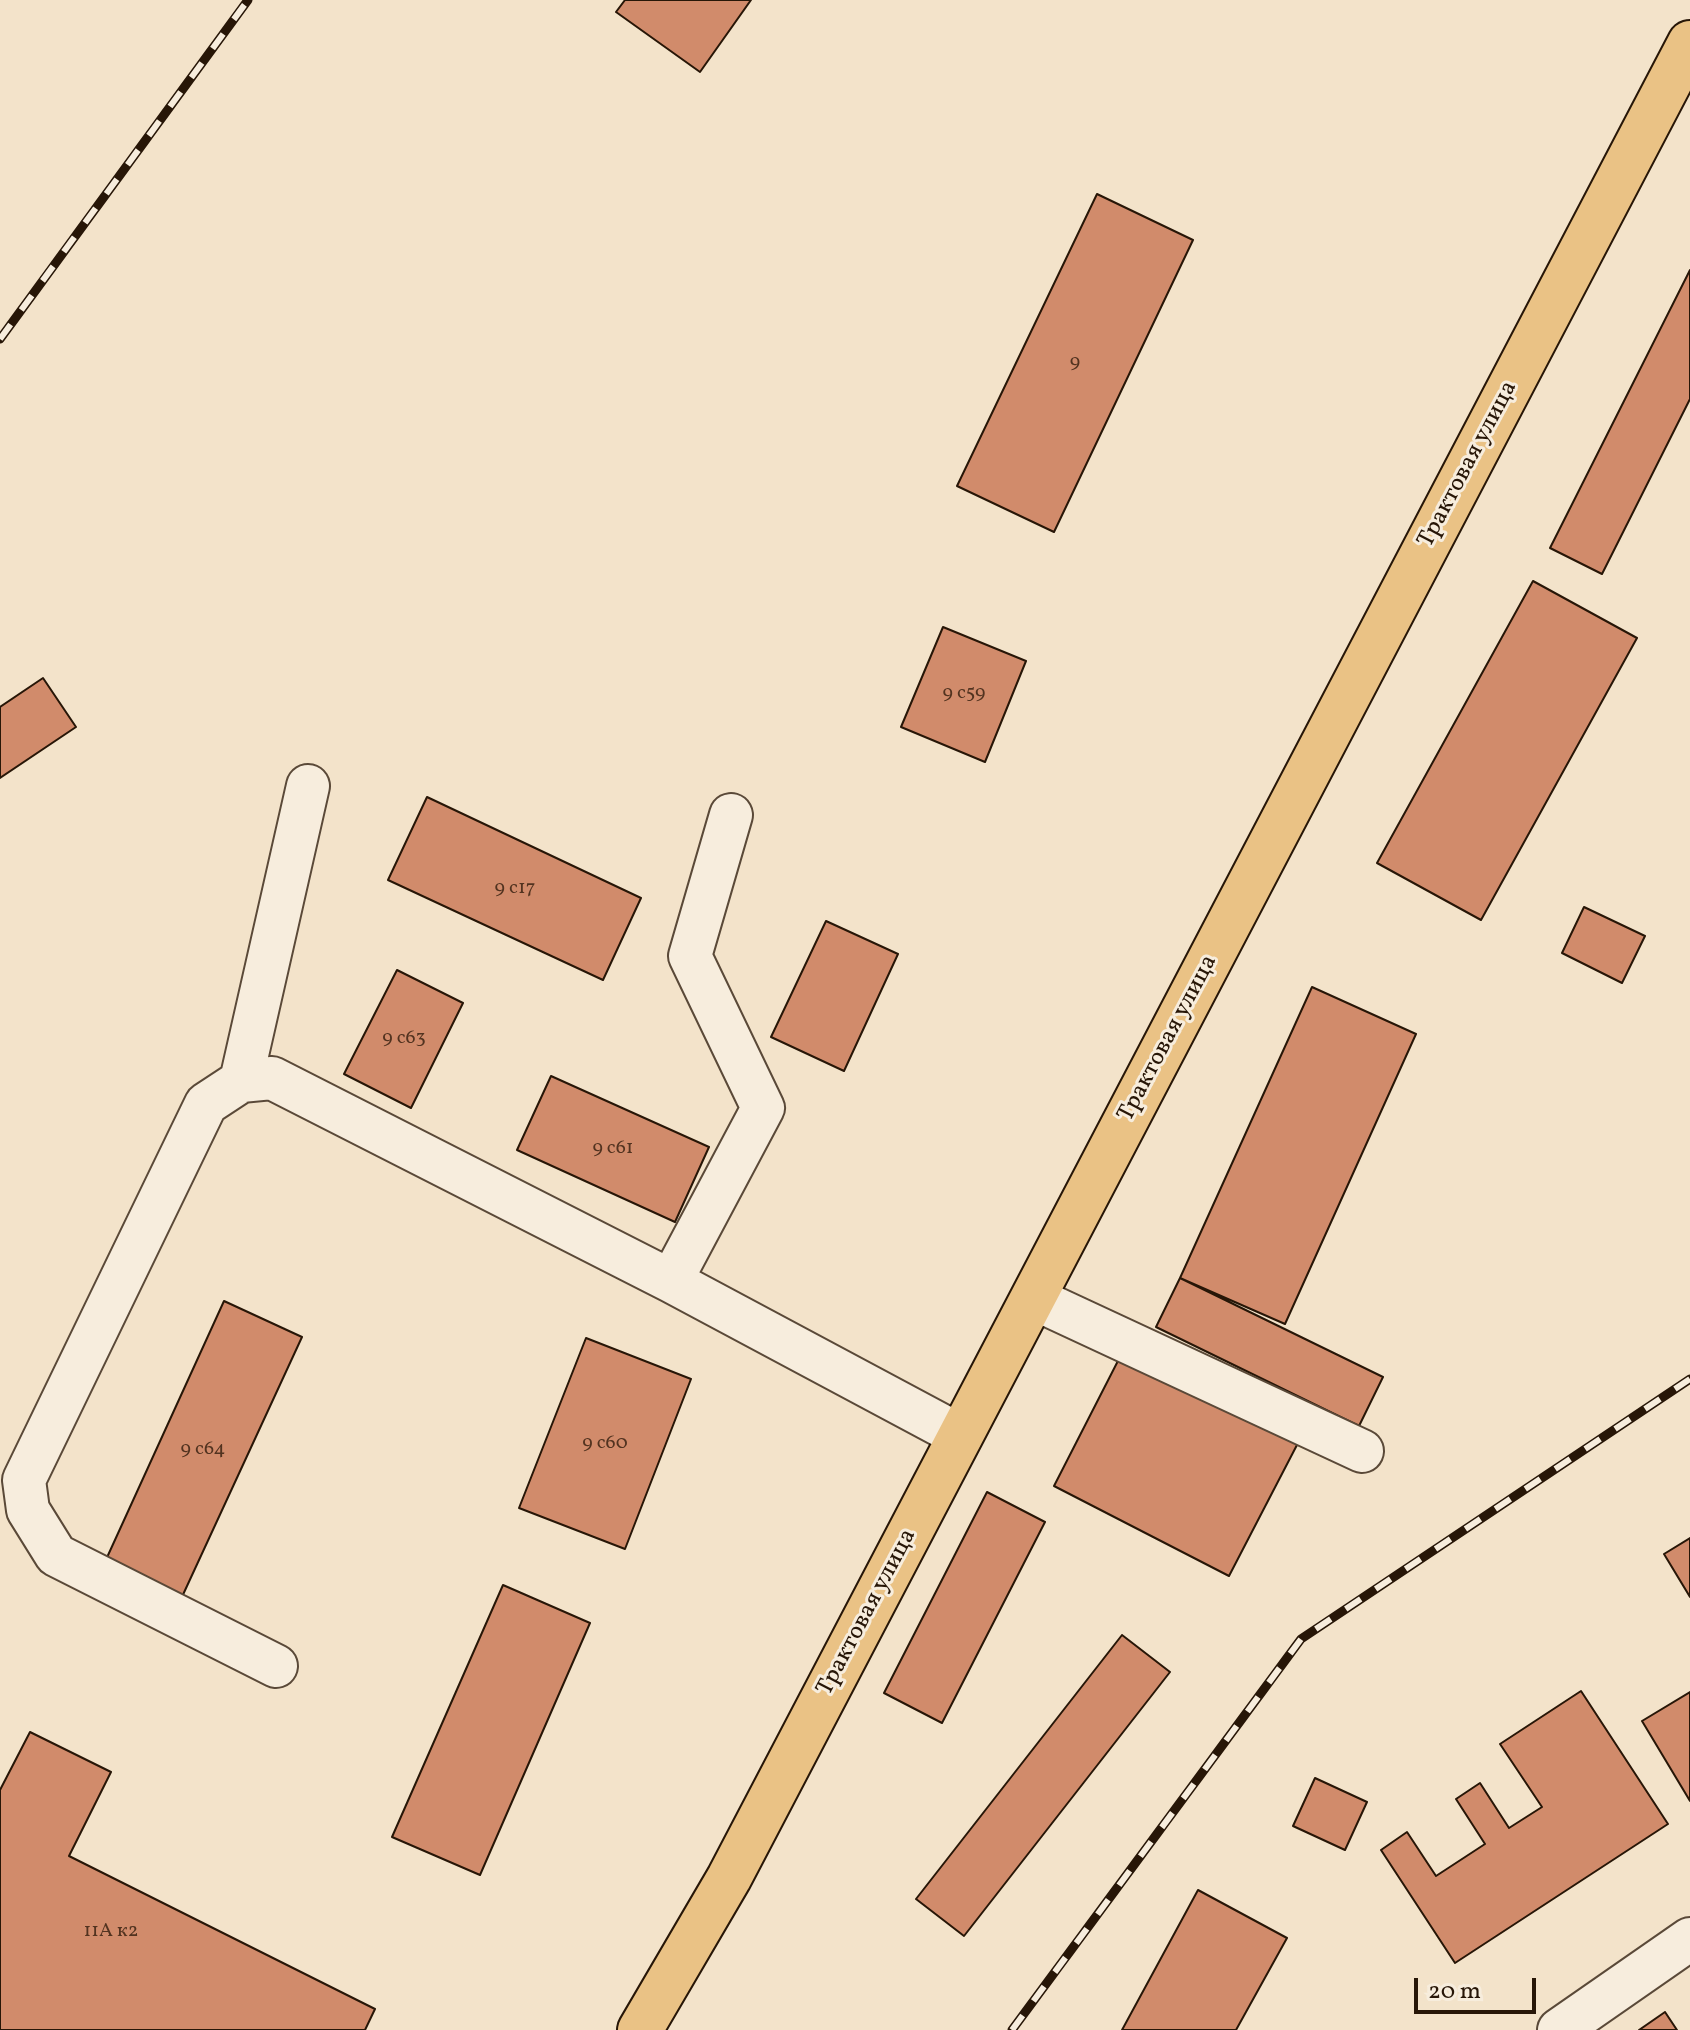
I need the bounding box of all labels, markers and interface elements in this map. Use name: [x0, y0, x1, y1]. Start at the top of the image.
house number: 9: [1070, 351, 1080, 375]
street label: Трактовая улица: [1413, 377, 1525, 553]
house number: 9 c59: [943, 682, 985, 706]
house number: 9 с17: [495, 877, 535, 901]
street label: Трактовая улица: [1113, 951, 1225, 1127]
house number: 9 с63: [382, 1027, 426, 1051]
house number: 9 с61: [592, 1137, 634, 1161]
house number: 9 с60: [582, 1432, 628, 1456]
house number: 9 с64: [181, 1438, 225, 1462]
street label: Трактовая улица: [812, 1525, 924, 1701]
house number: 11А к2: [84, 1920, 138, 1944]
scale bar: [1418, 1962, 1540, 2012]
text: 20 m: [1428, 1975, 1481, 2009]

